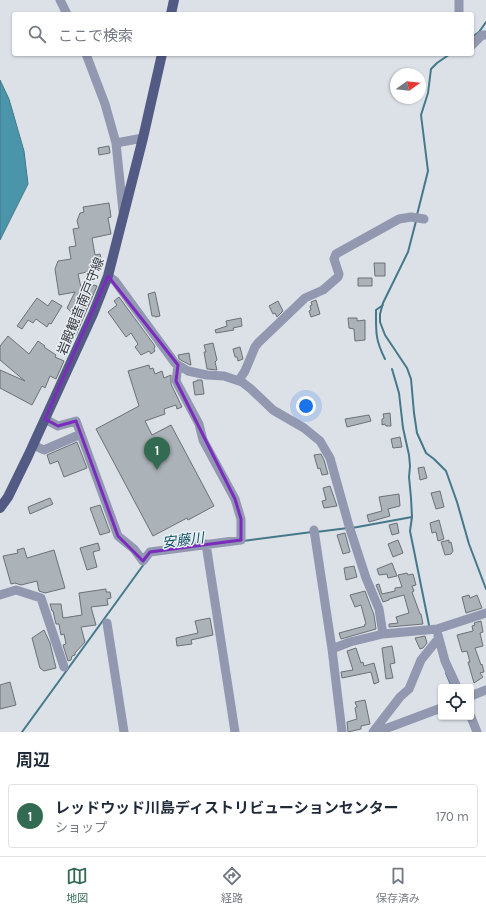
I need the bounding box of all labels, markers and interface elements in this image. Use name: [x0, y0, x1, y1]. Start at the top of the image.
search box: [12, 12, 474, 56]
icon: search: [26, 23, 48, 45]
text: ここで検索: [58, 27, 133, 45]
north arrow: [390, 68, 426, 104]
street label: 岩殿観音南戸守線: [54, 255, 107, 357]
your location: [296, 396, 316, 416]
pin: 1: [144, 437, 170, 470]
water label: 安藤川: [161, 529, 207, 551]
map controls: [438, 684, 474, 720]
button: locate: [438, 684, 474, 720]
text: 周辺: [16, 750, 50, 770]
text: レッドウッド川島ディストリビューションセンター: [55, 799, 399, 817]
text: 1: [28, 809, 32, 824]
text: 170 m: [436, 809, 469, 824]
text: ショップ: [55, 820, 107, 835]
tab: 地図: [66, 865, 88, 905]
tab: 経路: [221, 865, 243, 905]
tab: 保存済み: [376, 865, 420, 905]

